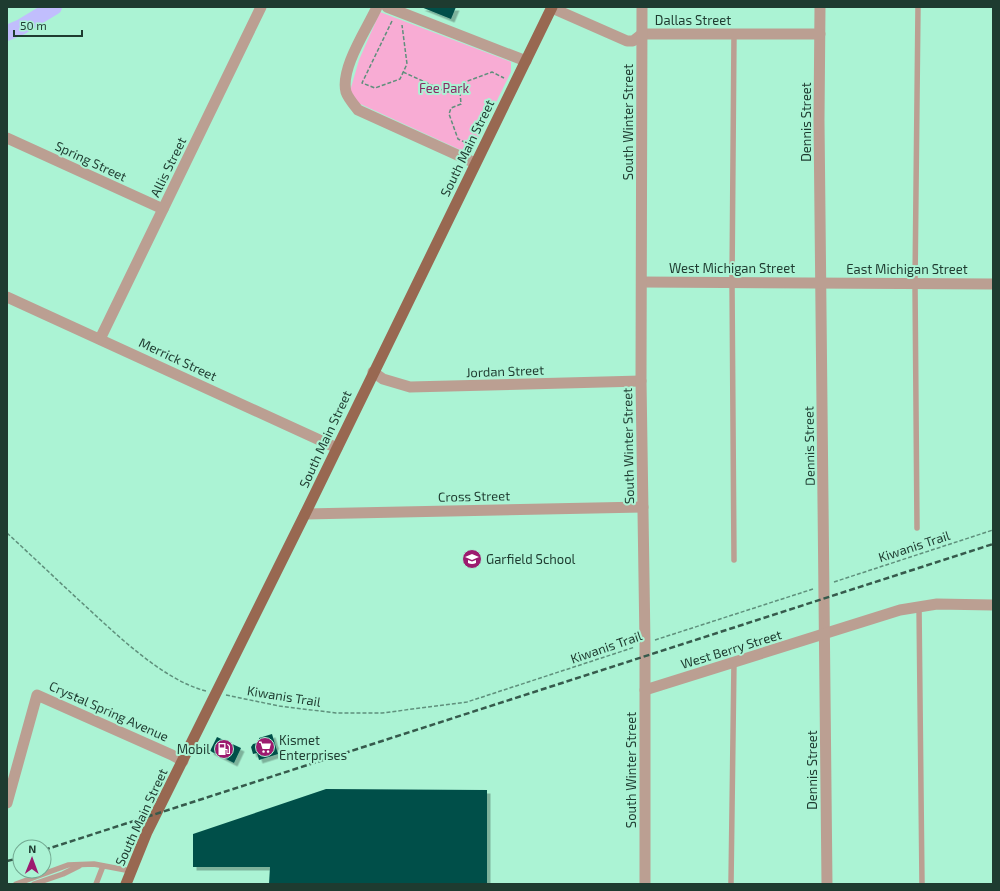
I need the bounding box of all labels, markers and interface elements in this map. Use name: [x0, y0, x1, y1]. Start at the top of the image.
scale bar: [14, 12, 82, 38]
street label: Dallas Street: [655, 12, 731, 28]
text: 50 m: [20, 18, 47, 32]
street label: South Winter Street: [620, 64, 636, 180]
park label: Fee Park: [419, 80, 470, 96]
street label: Dennis Street: [798, 82, 814, 162]
street label: South Main Street: [437, 97, 497, 199]
street label: Allis Street: [147, 134, 189, 200]
street label: Spring Street: [53, 137, 129, 185]
street label: West Michigan Street: [669, 260, 795, 276]
street label: East Michigan Street: [846, 261, 968, 277]
street label: Merrick Street: [137, 334, 219, 384]
street label: Jordan Street: [466, 362, 544, 380]
street label: South Main Street: [295, 388, 355, 490]
street label: South Winter Street: [619, 388, 637, 504]
street label: Dennis Street: [800, 406, 818, 486]
street label: Cross Street: [438, 487, 510, 505]
street label: Kiwanis Trail: [876, 527, 952, 565]
school or university icon: Garfield School: [461, 548, 483, 570]
place label: Garfield School: [486, 551, 576, 567]
street label: West Berry Street: [679, 626, 783, 672]
street label: Kiwanis Trail: [568, 627, 644, 667]
street label: Crystal Spring Avenue: [47, 677, 171, 745]
street label: Kiwanis Trail: [246, 682, 322, 710]
street label: South Winter Street: [623, 712, 639, 828]
street label: Dennis Street: [804, 730, 820, 810]
place label: Kismet Enterprises: [279, 732, 347, 763]
supermarket icon: Kismet Enterprises: [254, 736, 276, 758]
fuel station icon: Mobil: [213, 738, 235, 760]
place label: Mobil: [177, 741, 210, 757]
street label: South Main Street: [111, 766, 171, 868]
north arrow: [12, 839, 52, 879]
text: N: [28, 842, 36, 855]

